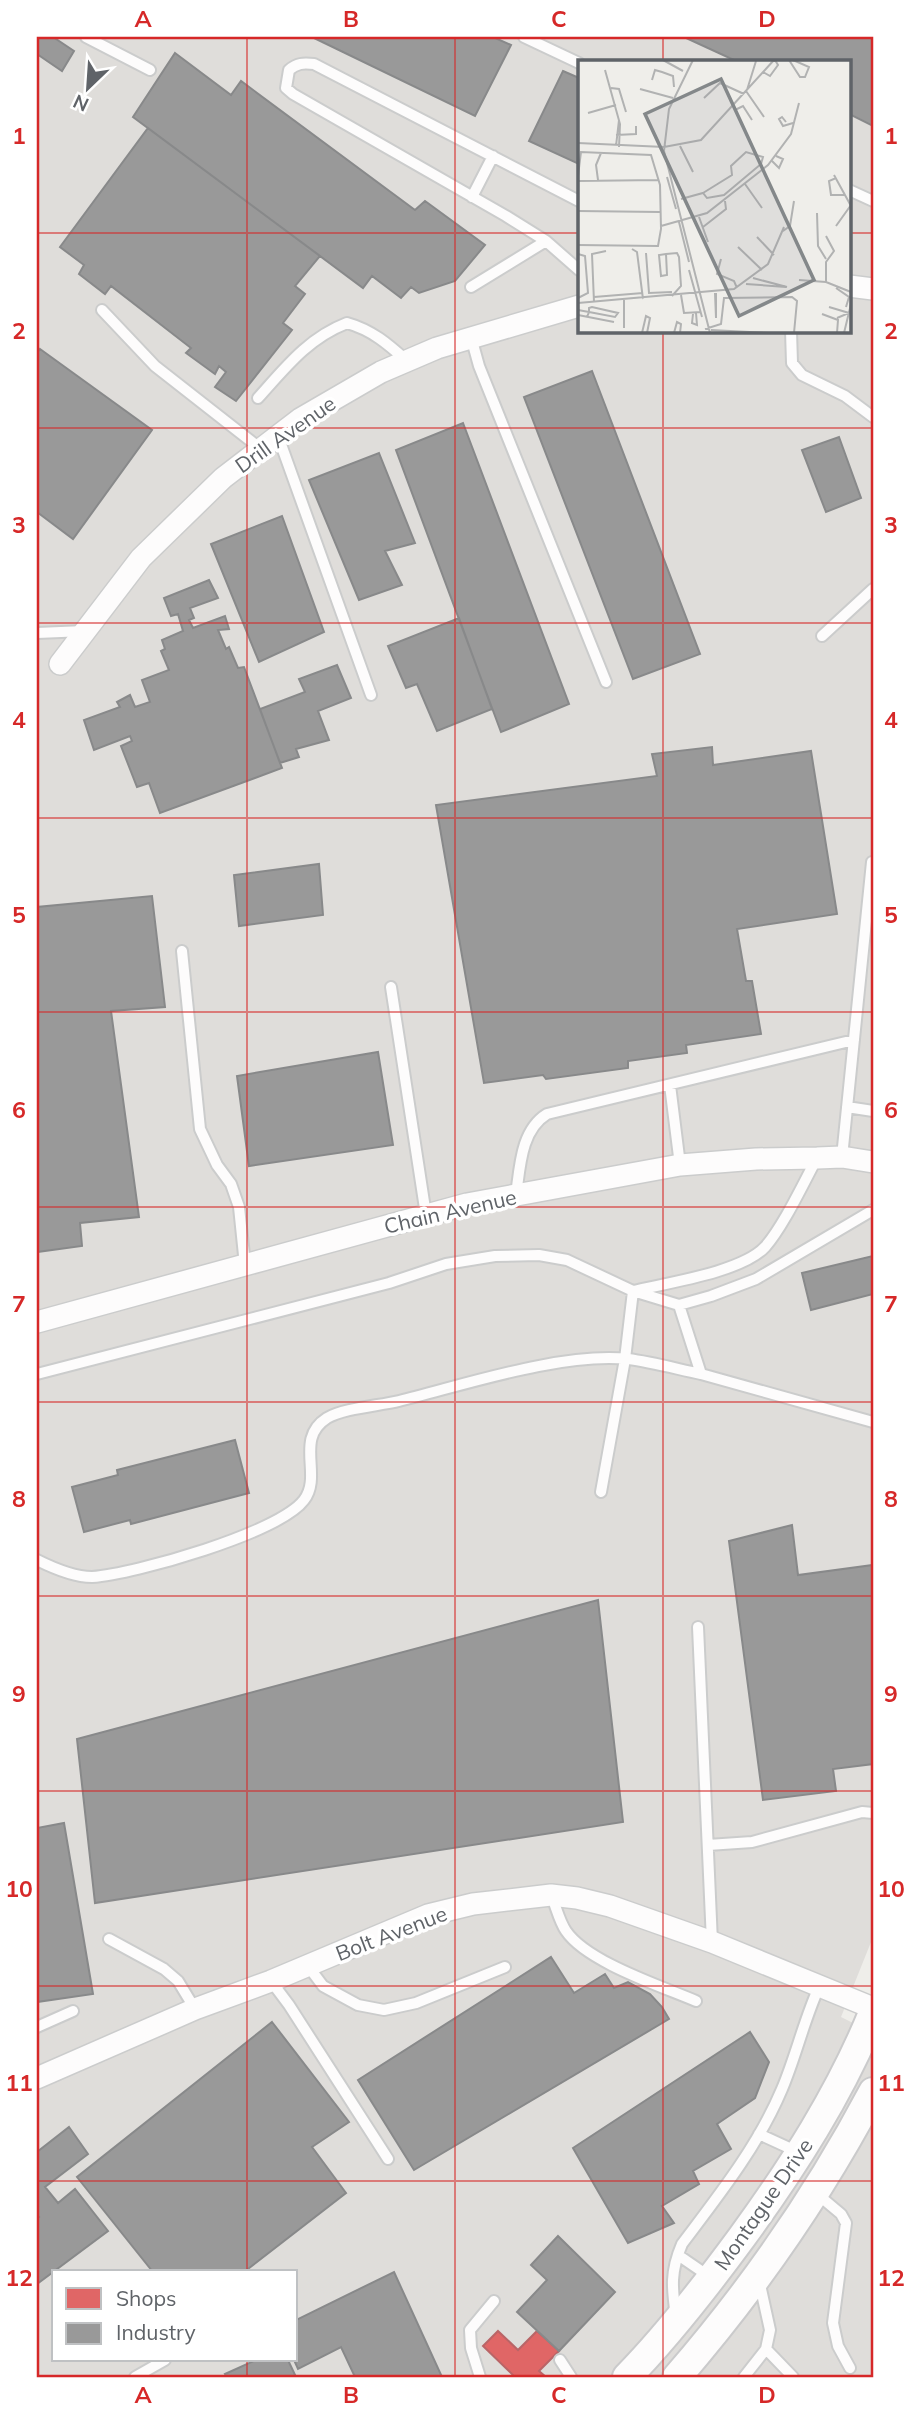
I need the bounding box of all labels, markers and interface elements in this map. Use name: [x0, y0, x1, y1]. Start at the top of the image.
text: A: [134, 4, 152, 33]
text: B: [343, 4, 359, 33]
text: C: [551, 4, 567, 33]
text: D: [758, 4, 776, 33]
north arrow: [52, 52, 122, 122]
inset map: [578, 60, 850, 332]
text: N: [69, 89, 92, 117]
text: 1: [12, 121, 26, 150]
text: 1: [884, 121, 898, 150]
text: 2: [12, 316, 26, 345]
text: 2: [884, 316, 898, 345]
street label: Drill Avenue: [230, 390, 340, 478]
text: 3: [12, 510, 26, 539]
text: 3: [884, 510, 898, 539]
text: 4: [12, 705, 26, 734]
text: 4: [884, 705, 898, 734]
text: 5: [12, 900, 26, 929]
text: 5: [884, 900, 898, 929]
text: 6: [12, 1095, 26, 1124]
text: 6: [884, 1095, 898, 1124]
street label: Chain Avenue: [381, 1183, 519, 1239]
text: 7: [12, 1289, 26, 1318]
text: 7: [884, 1289, 898, 1318]
text: 8: [12, 1484, 26, 1513]
text: 8: [884, 1484, 898, 1513]
text: 9: [12, 1679, 26, 1708]
text: 9: [884, 1679, 898, 1708]
text: 10: [5, 1874, 33, 1903]
text: 10: [877, 1874, 905, 1903]
street label: Bolt Avenue: [332, 1900, 450, 1966]
text: 11: [5, 2068, 33, 2097]
text: 11: [877, 2068, 905, 2097]
street label: Montague Drive: [708, 2133, 818, 2275]
text: 12: [5, 2263, 33, 2292]
text: 12: [877, 2263, 905, 2292]
legend: [52, 2270, 298, 2362]
text: Shops: [116, 2285, 176, 2311]
text: Industry: [116, 2319, 196, 2345]
text: A: [134, 2380, 152, 2409]
text: B: [343, 2380, 359, 2409]
text: C: [551, 2380, 567, 2409]
text: D: [758, 2380, 776, 2409]

